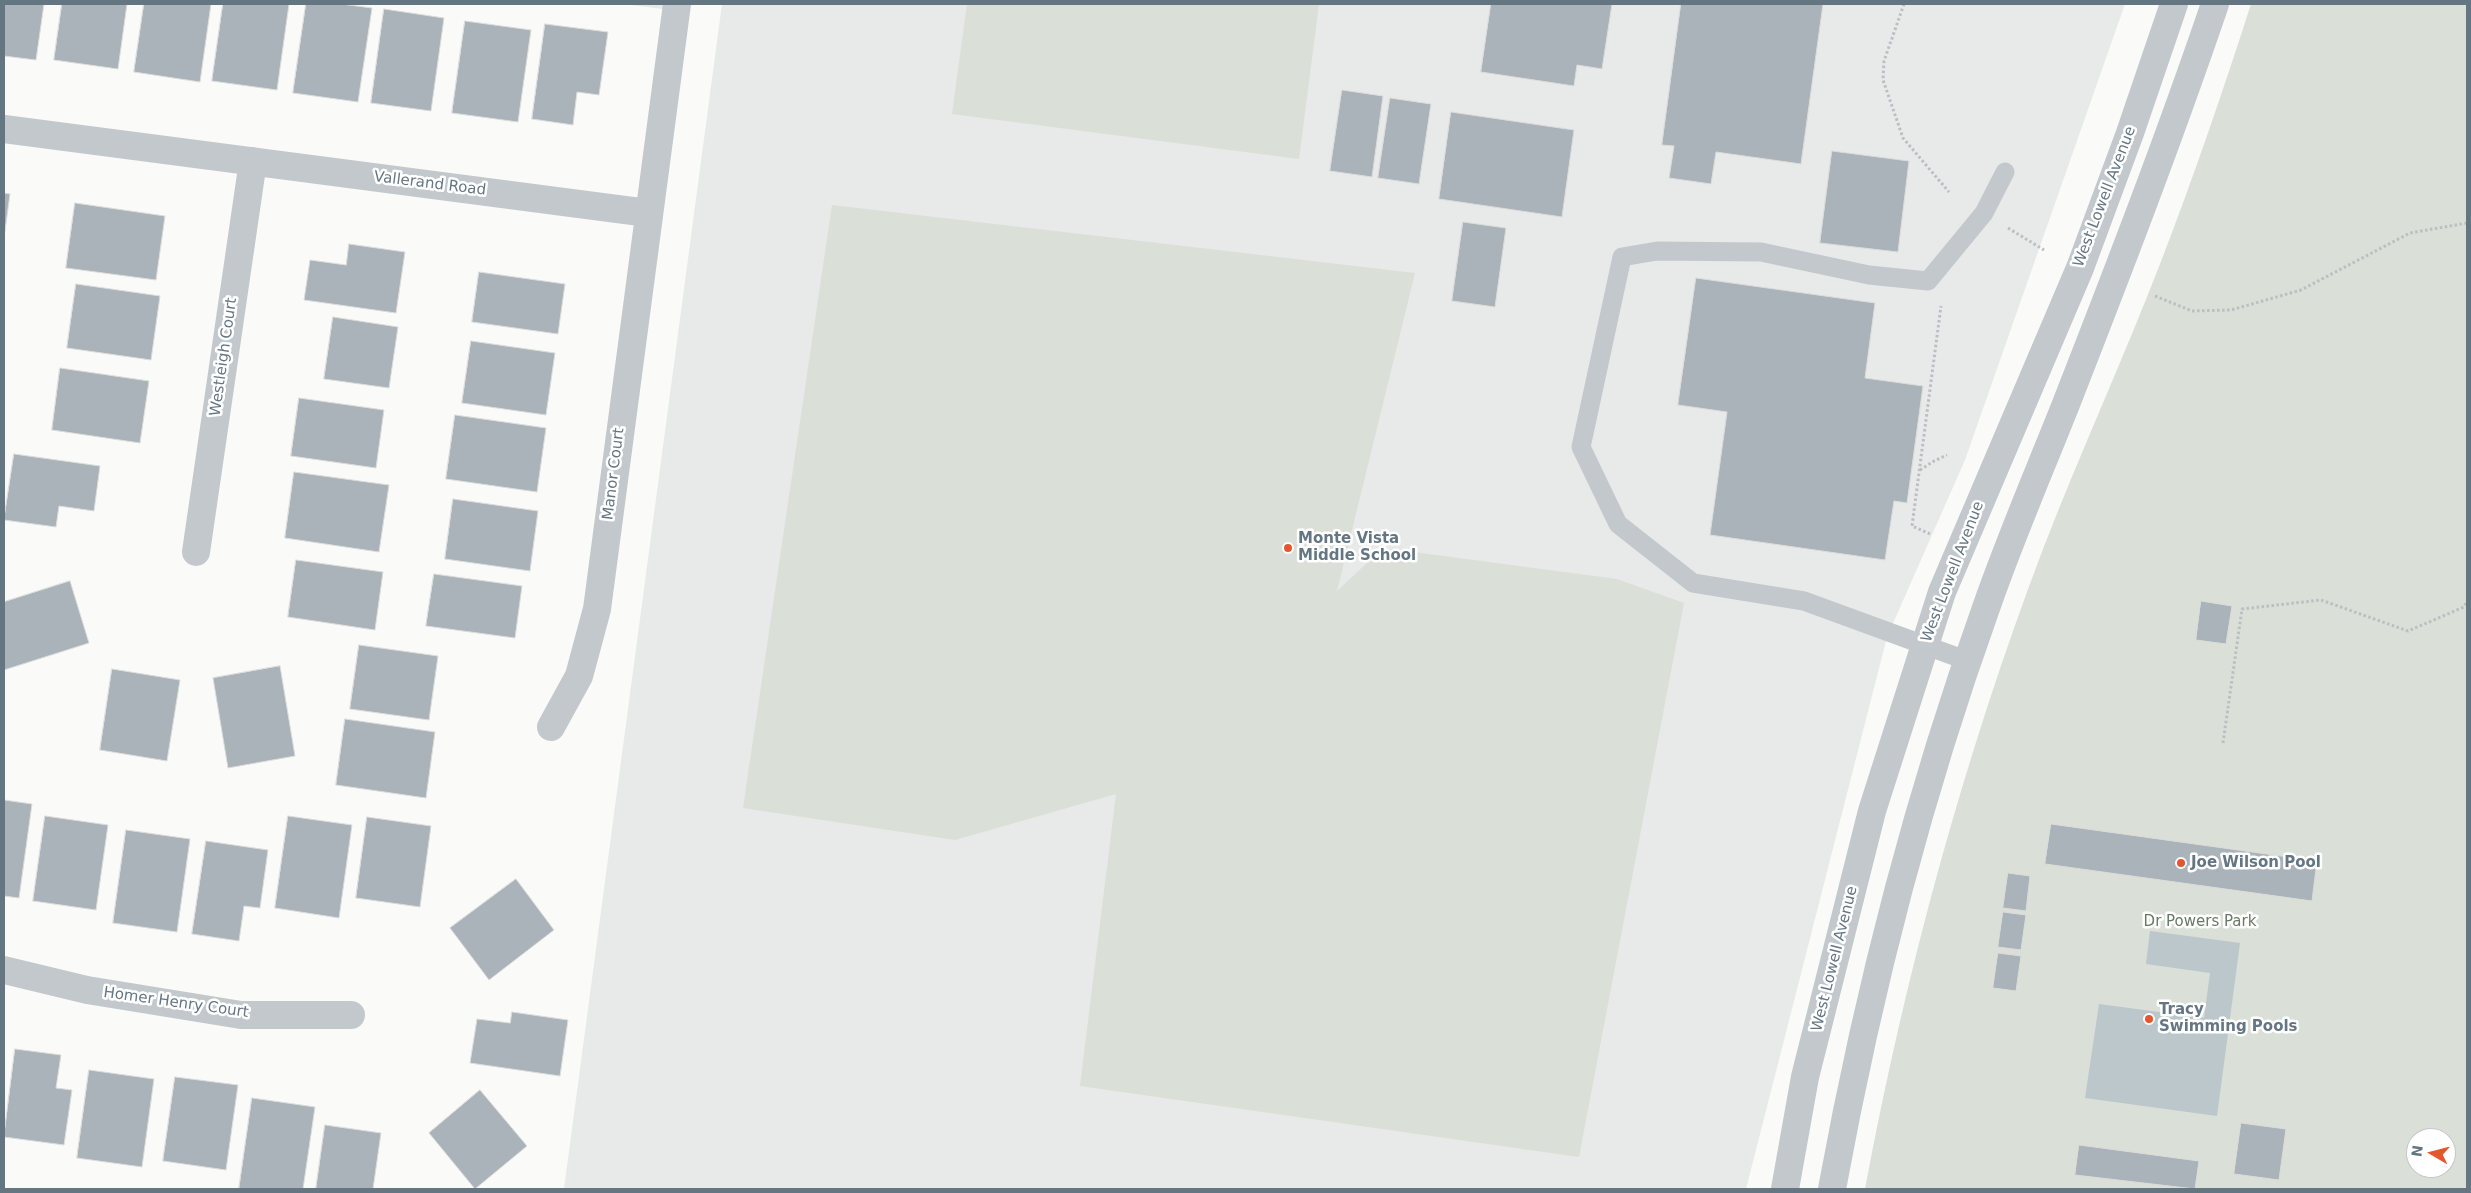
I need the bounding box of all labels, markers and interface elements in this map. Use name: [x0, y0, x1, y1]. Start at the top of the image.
street label: West Lowell Avenue: [2070, 124, 2140, 270]
street label: Vallerand Road: [373, 168, 487, 200]
street label: Westleigh Court: [207, 297, 241, 417]
street label: Manor Court: [599, 427, 629, 521]
street label: West Lowell Avenue: [1918, 499, 1988, 645]
place label: Monte Vista Middle School: [1298, 530, 1416, 565]
marker: Monte Vista Middle School: [1282, 542, 1294, 554]
place label: Joe Wilson Pool: [2191, 854, 2321, 872]
marker: Joe Wilson Pool: [2175, 857, 2187, 869]
street label: West Lowell Avenue: [1808, 884, 1862, 1034]
park label: Dr Powers Park: [2144, 913, 2256, 931]
street label: Homer Henry Court: [102, 984, 250, 1022]
place label: Tracy Swimming Pools: [2159, 1001, 2298, 1036]
marker: Tracy Swimming Pools: [2143, 1013, 2155, 1025]
north arrow: [2406, 1128, 2456, 1178]
text: N: [2408, 1144, 2426, 1158]

